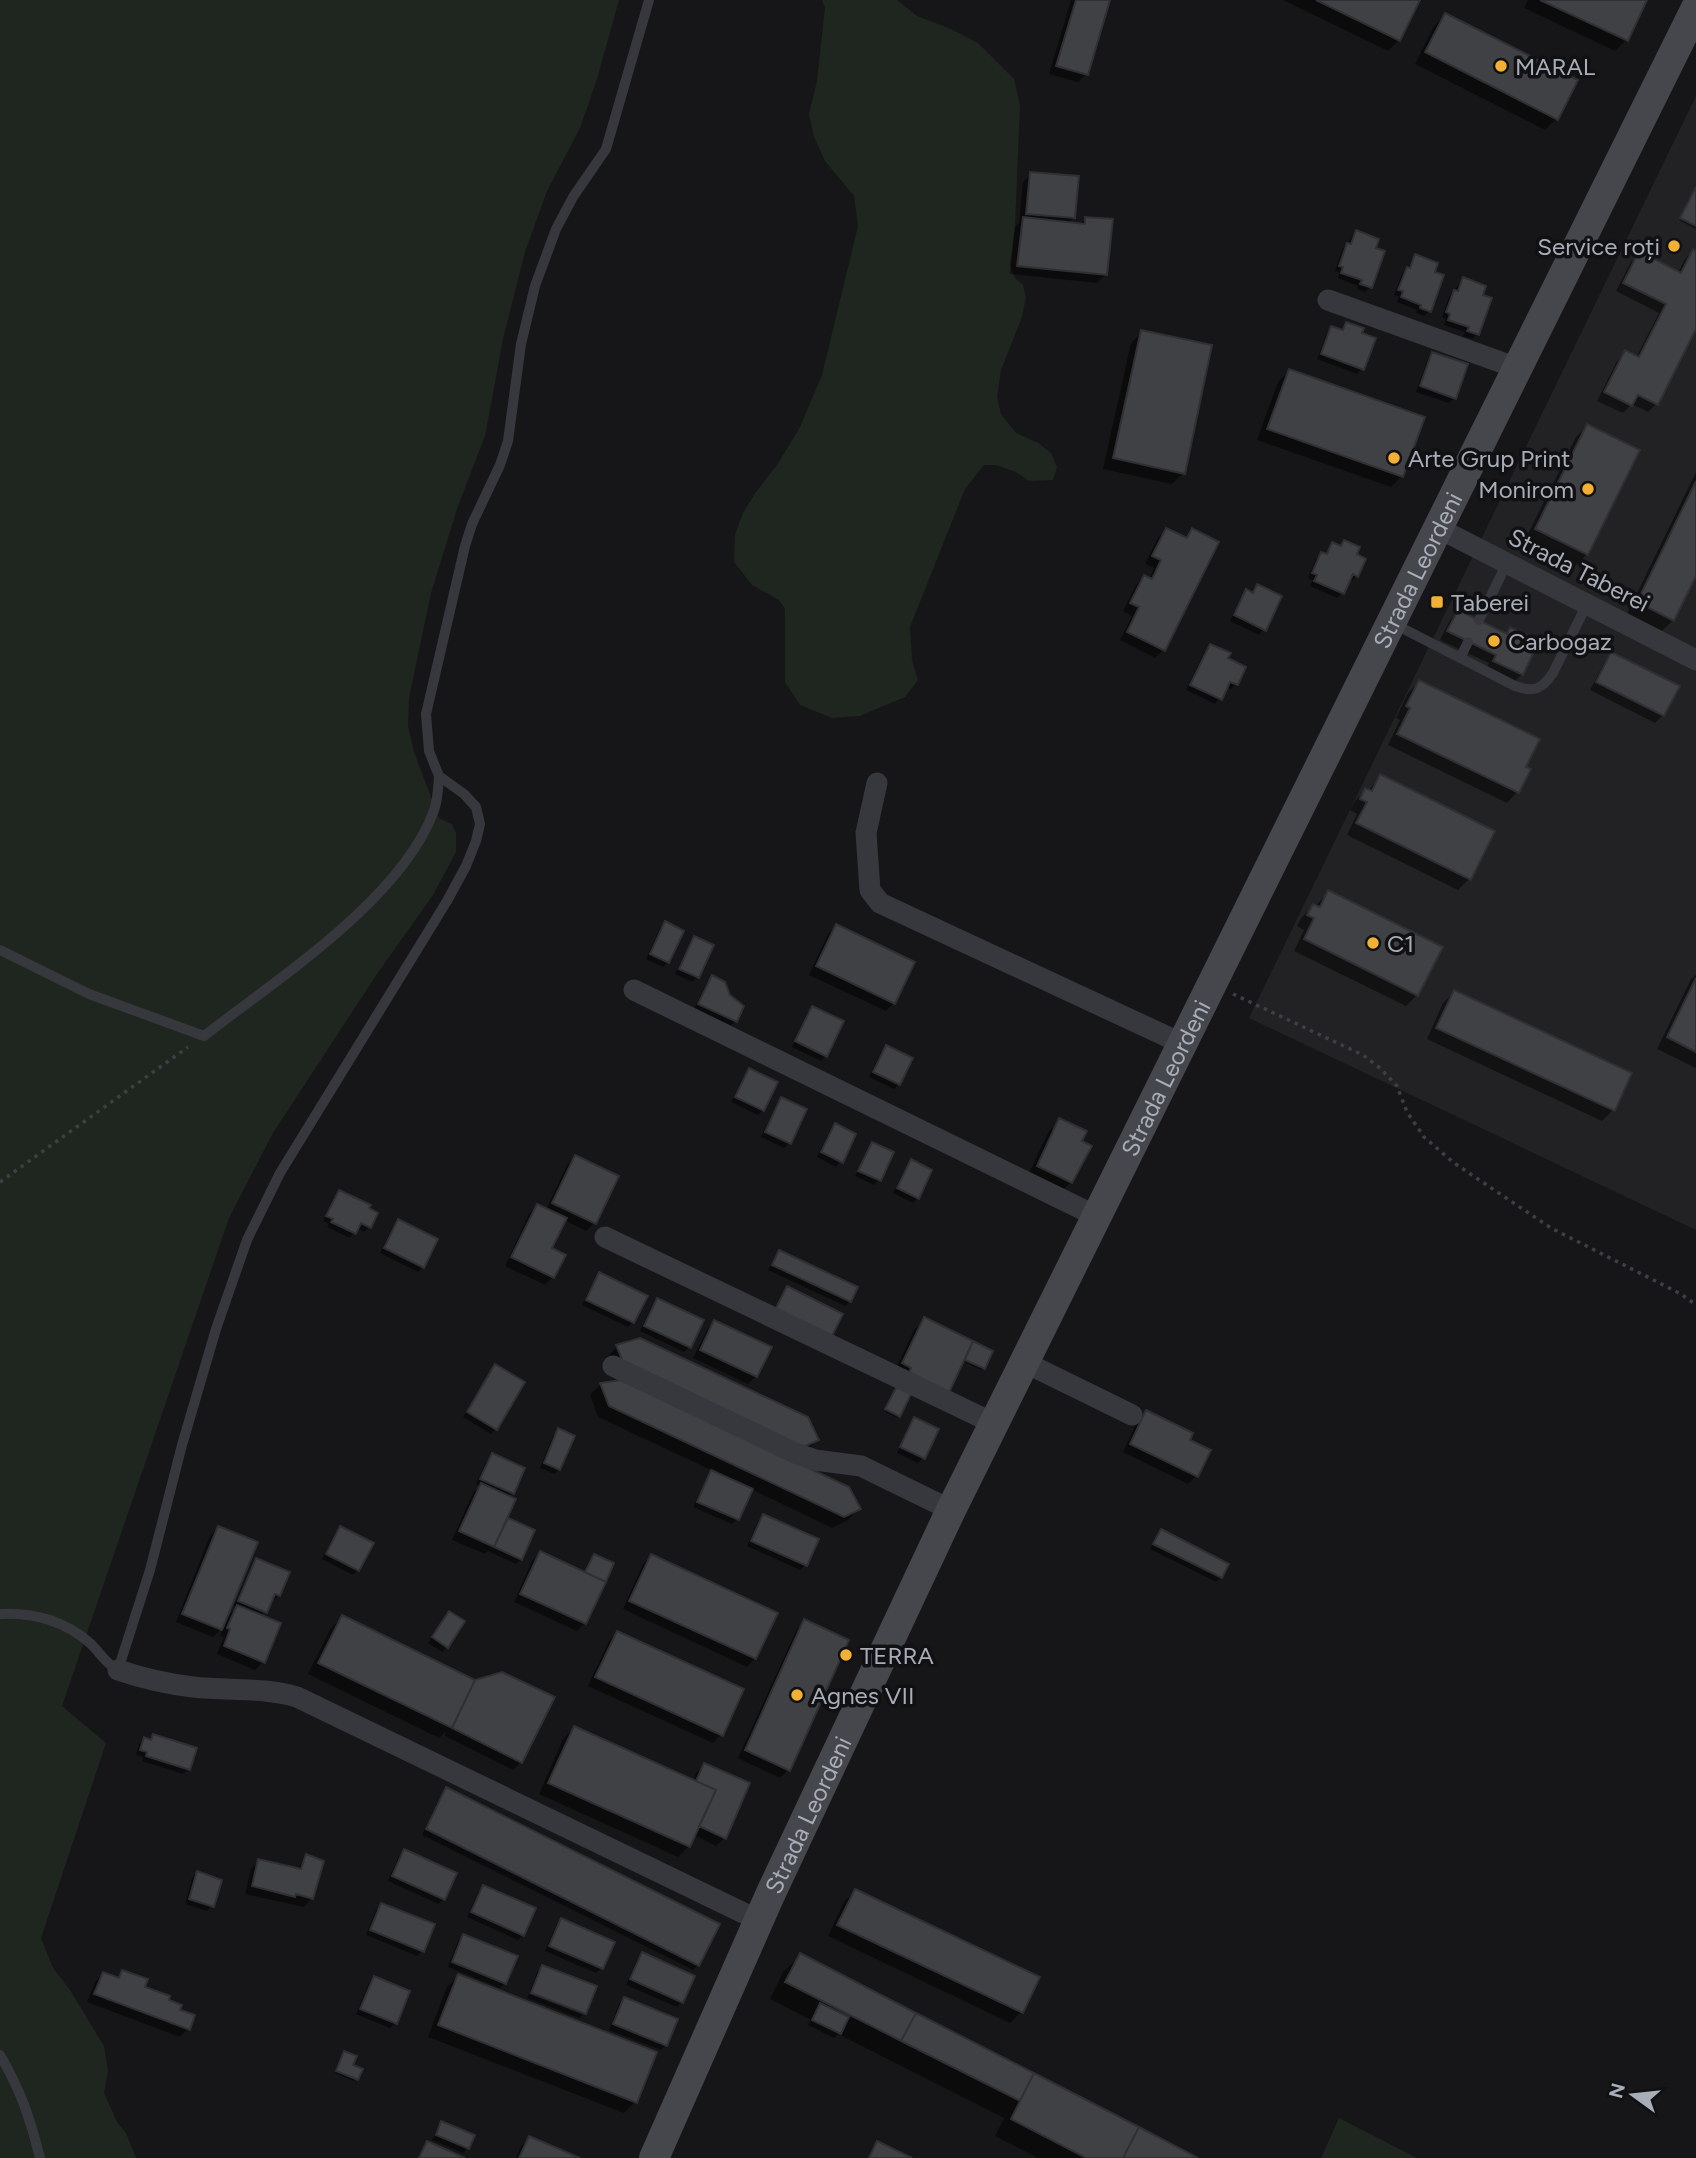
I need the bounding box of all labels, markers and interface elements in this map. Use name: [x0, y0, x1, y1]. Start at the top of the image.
place label: MARAL: [1515, 52, 1596, 81]
marker: MARAL: [1493, 58, 1509, 74]
place label: Service roți: [1537, 232, 1660, 261]
marker: Service roți: [1666, 238, 1682, 254]
place label: Arte Grup Print: [1408, 444, 1570, 473]
marker: Arte Grup Print: [1386, 450, 1402, 466]
place label: Monirom: [1478, 475, 1574, 504]
marker: Monirom: [1580, 481, 1596, 497]
street label: Strada Leordeni: [1366, 487, 1468, 653]
street label: Strada Taberei: [1504, 522, 1654, 618]
place label: Taberei: [1451, 588, 1529, 617]
marker: Taberei: [1429, 594, 1445, 610]
place label: Carbogaz: [1508, 627, 1612, 656]
marker: Carbogaz: [1486, 633, 1502, 649]
place label: C1: [1387, 929, 1414, 958]
marker: C1: [1365, 935, 1381, 951]
street label: Strada Leordeni: [1114, 995, 1216, 1161]
place label: TERRA: [860, 1641, 935, 1670]
marker: TERRA: [838, 1647, 854, 1663]
place label: Agnes VII: [811, 1681, 914, 1710]
marker: Agnes VII: [789, 1687, 805, 1703]
street label: Strada Leordeni: [758, 1732, 857, 1898]
north arrow: [1598, 2060, 1668, 2130]
text: N: [1604, 2081, 1630, 2101]

